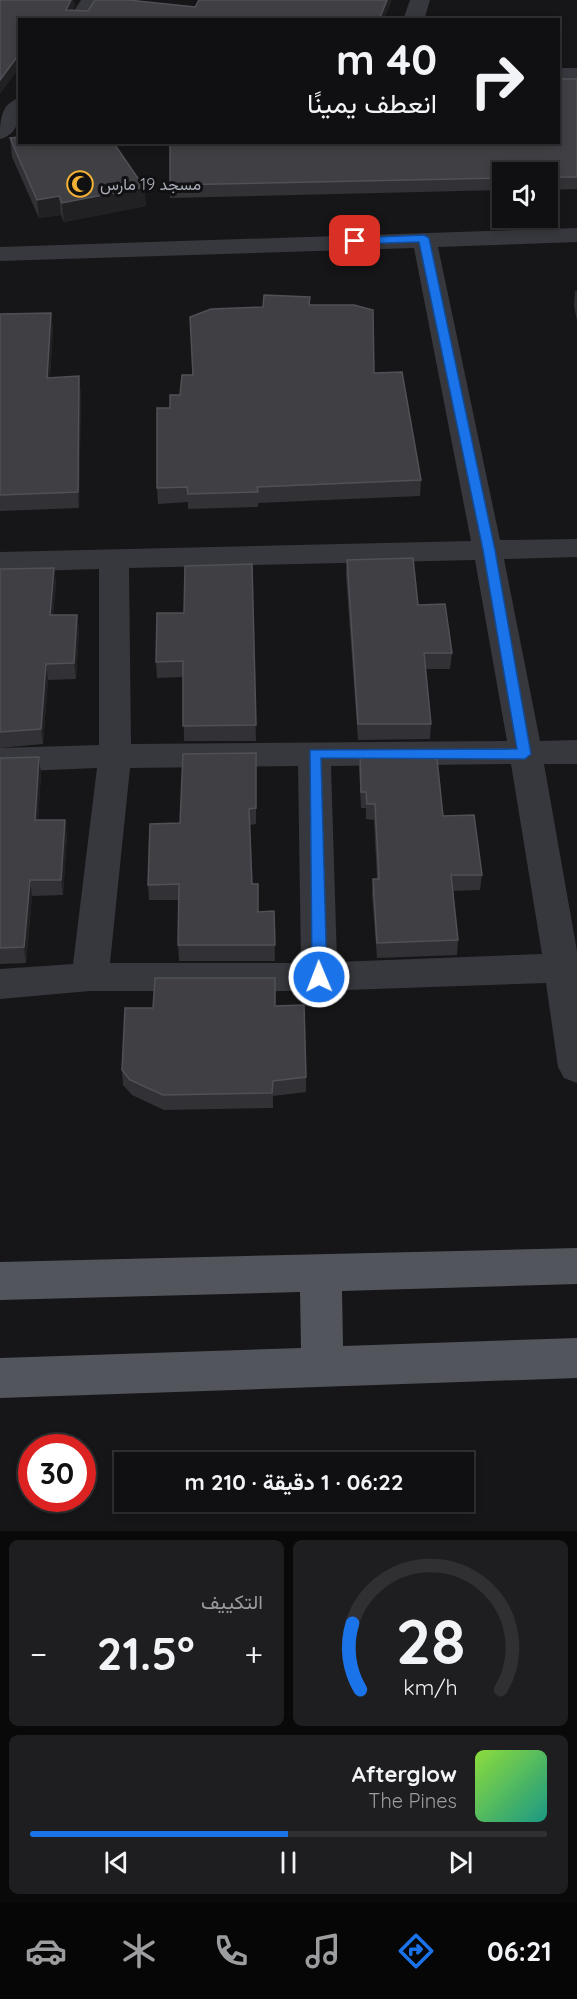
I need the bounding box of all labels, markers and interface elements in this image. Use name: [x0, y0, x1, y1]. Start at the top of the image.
text: 40 m: [336, 33, 437, 86]
icon: right: [458, 42, 536, 120]
text: انعطف يمينًا: [307, 86, 437, 120]
map controls: [492, 162, 558, 228]
button: sound: [492, 162, 558, 228]
mosque icon: مسجد 19 مارس: [65, 169, 95, 199]
place label: مسجد 19 مارس: [100, 174, 201, 195]
pin: [329, 215, 380, 266]
icon: arrive: [338, 224, 371, 257]
position arrow: [287, 945, 351, 1009]
speed limit sign: 30: [18, 1434, 96, 1512]
text: 06:22 · 1 دقيقة · 210 m: [185, 1468, 403, 1496]
text: التكييف: [201, 1589, 263, 1614]
text: 28: [396, 1602, 465, 1680]
text: 21.5°: [97, 1625, 195, 1681]
text: −: [30, 1633, 47, 1674]
text: +: [244, 1633, 263, 1674]
text: km/h: [403, 1674, 458, 1700]
text: Afterglow: [352, 1760, 457, 1788]
text: The Pines: [368, 1788, 457, 1813]
icon: previous: [100, 1846, 133, 1879]
icon: pause: [272, 1846, 305, 1879]
icon: next: [444, 1846, 477, 1879]
icon: car: [25, 1930, 67, 1972]
icon: climate: [118, 1930, 160, 1972]
icon: phone: [210, 1930, 252, 1972]
icon: music: [302, 1930, 344, 1972]
icon: directions: [395, 1930, 437, 1972]
text: 06:21: [487, 1934, 552, 1968]

